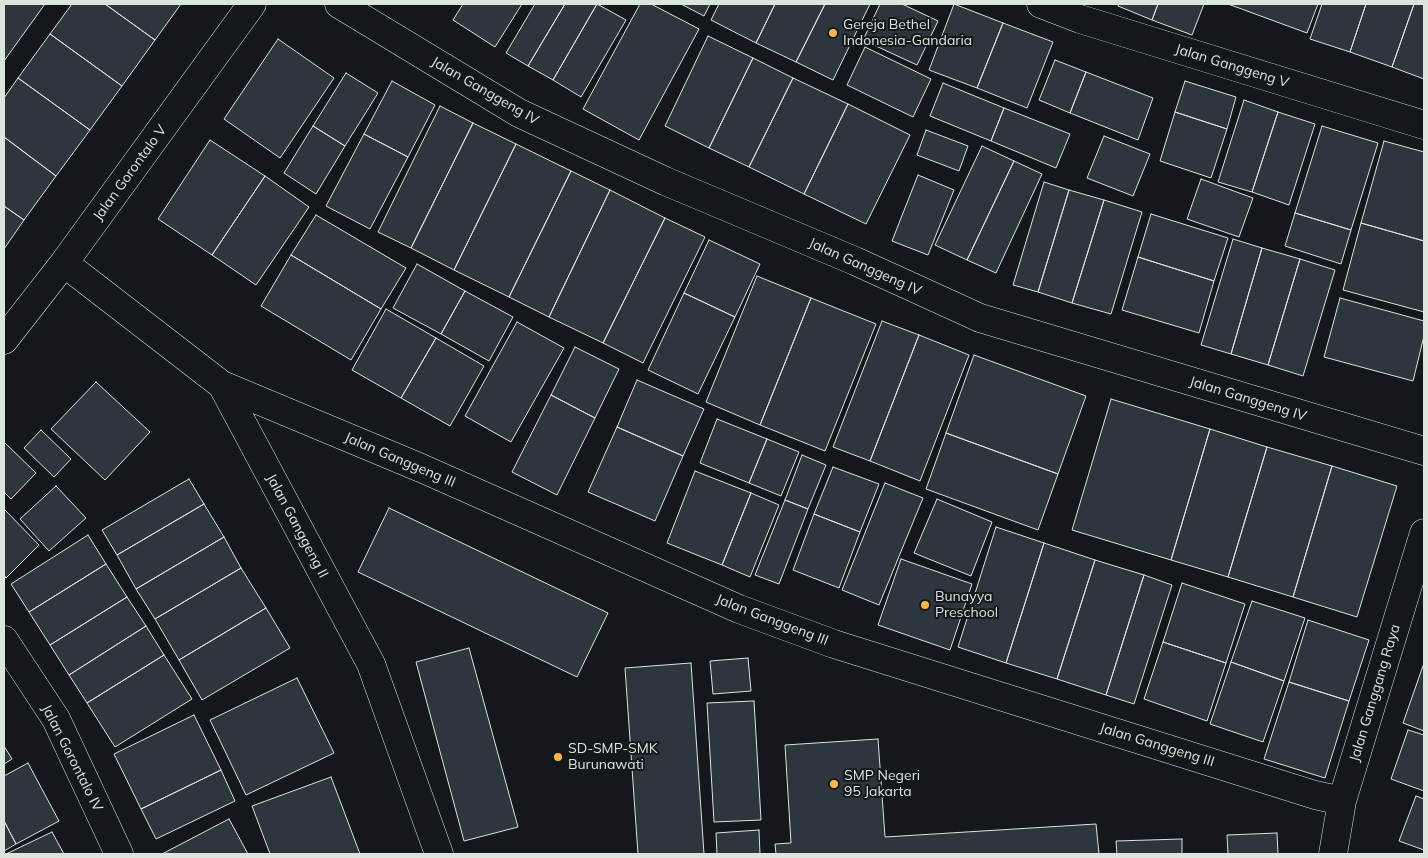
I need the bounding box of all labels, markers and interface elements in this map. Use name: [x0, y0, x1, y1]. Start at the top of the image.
place label: Gereja Bethel Indonesia-Gandaria: [843, 17, 972, 49]
marker: Gereja Bethel Indonesia-Gandaria: [827, 27, 839, 39]
street label: Jalan Ganggeng V: [1173, 41, 1291, 91]
street label: Jalan Ganggeng IV: [428, 53, 542, 129]
street label: Jalan Gorontalo V: [90, 122, 170, 224]
street label: Jalan Ganggeng IV: [806, 235, 924, 299]
street label: Jalan Ganggeng IV: [1187, 373, 1309, 425]
street label: Jalan Ganggeng III: [342, 429, 458, 491]
street label: Jalan Ganggeng II: [262, 471, 332, 581]
place label: Bunayya Preschool: [935, 589, 998, 622]
street label: Jalan Ganggeng III: [713, 591, 831, 649]
marker: Bunayya Preschool: [919, 599, 931, 611]
street label: Jalan Ganggang Raya: [1346, 622, 1404, 764]
street label: Jalan Gorontalo IV: [38, 702, 106, 814]
street label: Jalan Ganggeng III: [1098, 720, 1216, 770]
place label: SD-SMP-SMK Burunawati: [568, 741, 658, 774]
marker: SD-SMP-SMK Burunawati: [552, 751, 564, 763]
place label: SMP Negeri 95 Jakarta: [844, 768, 920, 800]
marker: SMP Negeri 95 Jakarta: [828, 778, 840, 790]

